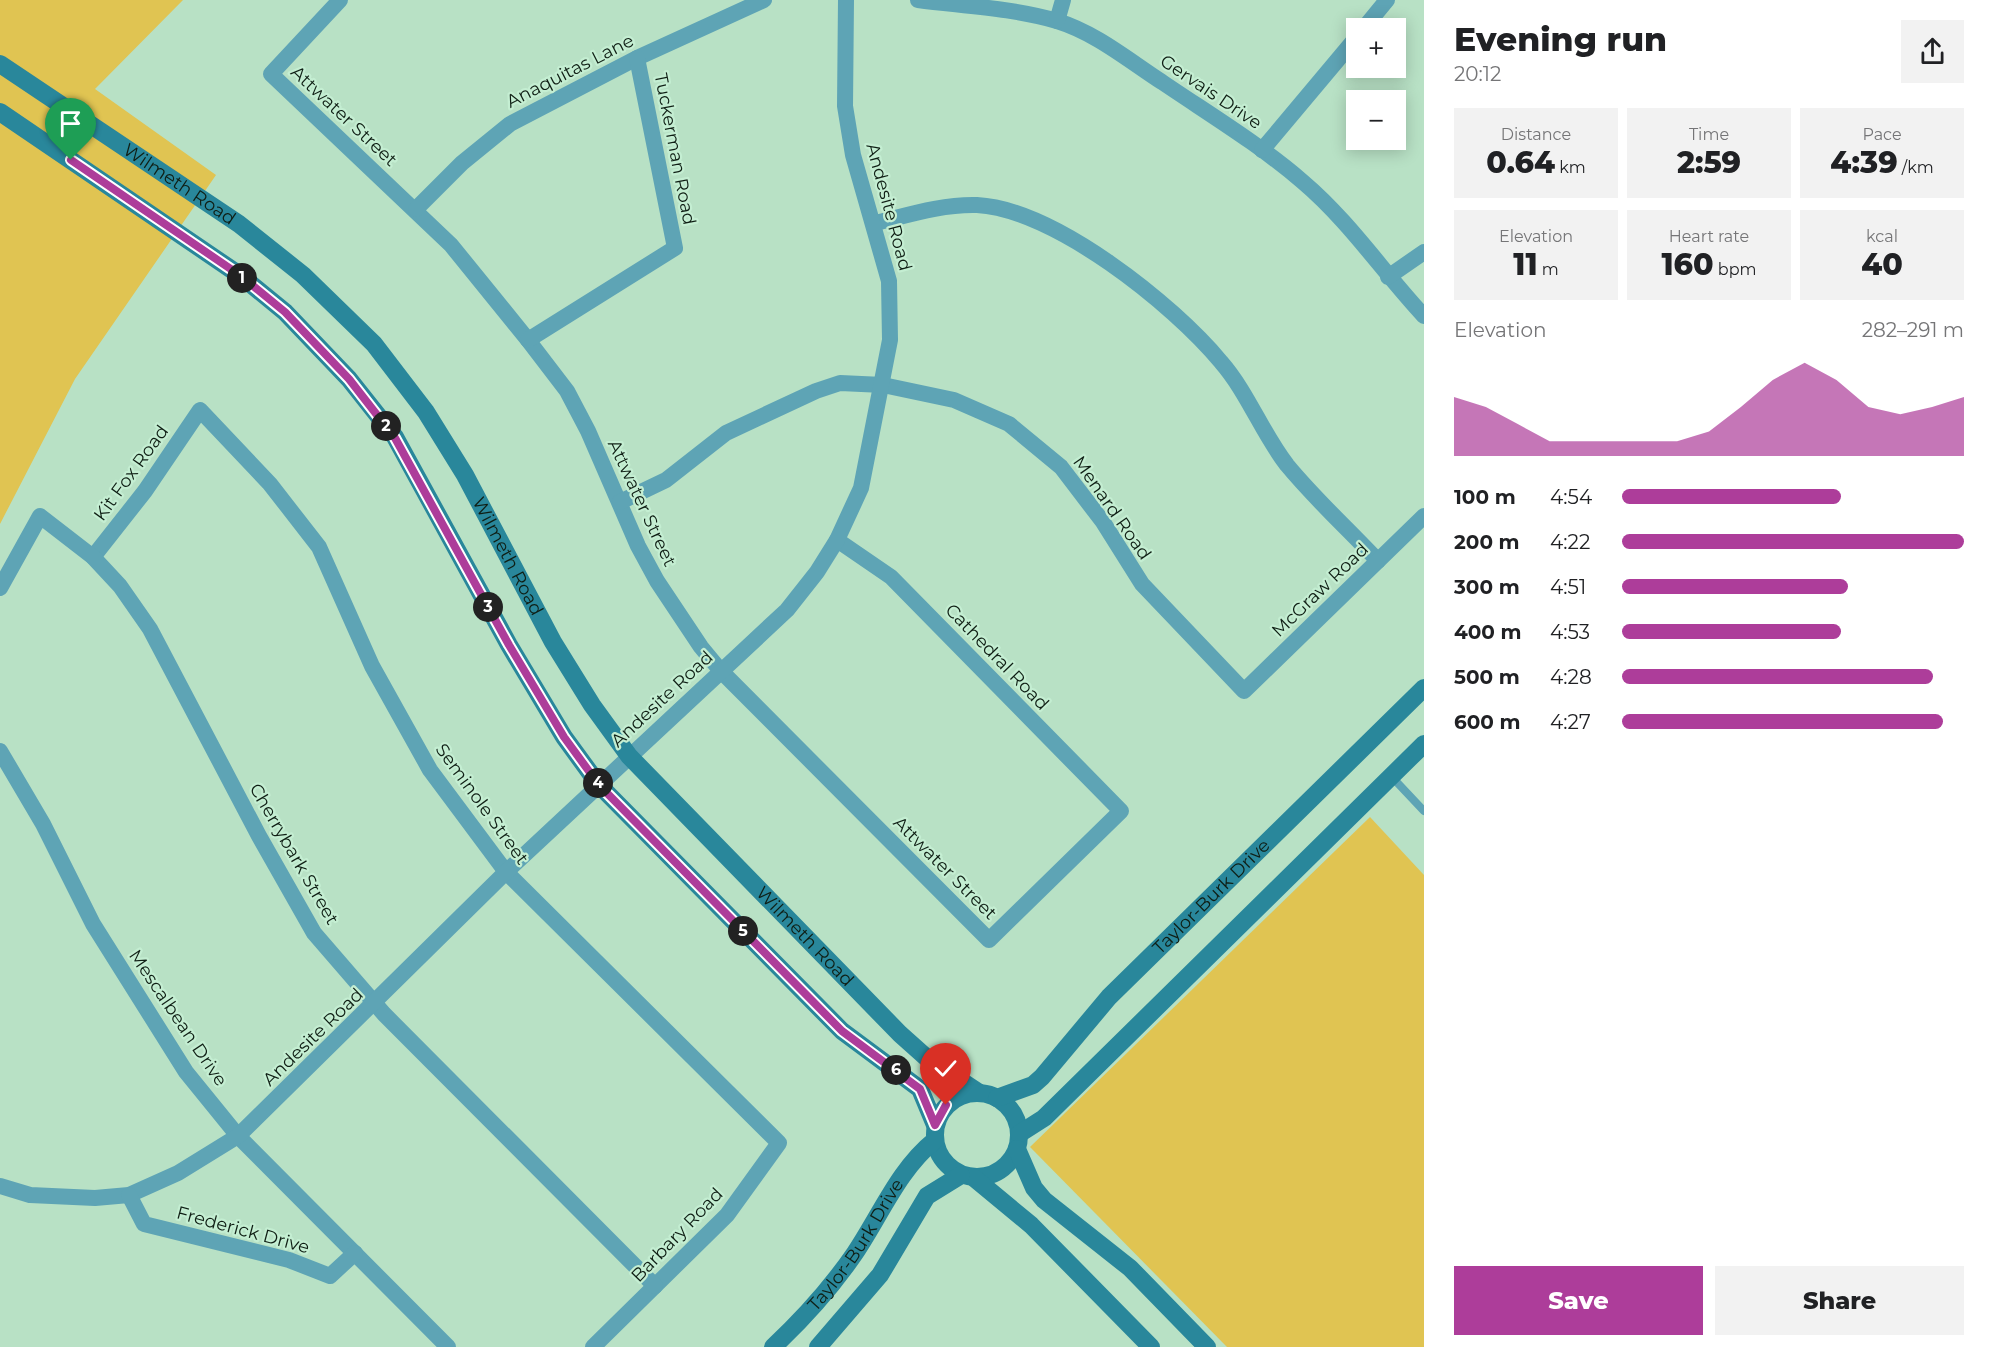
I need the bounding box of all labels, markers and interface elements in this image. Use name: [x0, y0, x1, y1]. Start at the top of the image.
map controls: [1346, 18, 1406, 150]
button: +: [1346, 18, 1406, 78]
text: Evening run: [1454, 19, 1667, 59]
button: share: [1901, 20, 1964, 83]
street label: Anaquitas Lane: [503, 29, 637, 113]
street label: Gervais Drive: [1156, 50, 1266, 134]
street label: Attwater Street: [286, 61, 402, 171]
text: 20:12: [1454, 62, 1501, 86]
street label: Tuckerman Road: [649, 71, 701, 227]
button: −: [1346, 90, 1406, 150]
pin: [45, 98, 96, 160]
icon: arrive: [54, 107, 87, 140]
text: Distance: [1501, 125, 1571, 144]
text: Time: [1689, 125, 1729, 144]
text: Pace: [1862, 125, 1902, 144]
street label: Wilmeth Road: [119, 139, 240, 230]
street label: Andesite Road: [861, 141, 917, 273]
text: 0.64: [1486, 144, 1555, 181]
text: 2:59: [1677, 144, 1741, 181]
text: 4:39: [1830, 144, 1898, 181]
text: km: [1555, 158, 1586, 177]
text: /km: [1898, 158, 1934, 177]
text: Elevation: [1499, 227, 1573, 246]
text: Heart rate: [1669, 227, 1749, 246]
text: kcal: [1866, 227, 1898, 246]
text: 11: [1513, 246, 1538, 283]
text: 160: [1661, 246, 1714, 283]
text: 40: [1861, 246, 1903, 283]
text: m: [1538, 260, 1559, 279]
text: bpm: [1714, 260, 1757, 279]
pin: 1: [227, 263, 257, 293]
text: 1: [239, 268, 245, 287]
text: Elevation: [1454, 318, 1546, 342]
text: 282–291 m: [1862, 318, 1964, 342]
pin: 2: [371, 411, 401, 441]
text: 2: [381, 416, 391, 435]
street label: Kit Fox Road: [89, 421, 173, 525]
street label: Attwater Street: [603, 436, 681, 570]
street label: Menard Road: [1068, 452, 1156, 564]
text: 100 m: [1454, 485, 1516, 509]
text: 4:54: [1550, 485, 1592, 509]
street label: Wilmeth Road: [468, 493, 548, 619]
text: 200 m: [1454, 530, 1520, 554]
text: 4:22: [1550, 530, 1590, 554]
street label: McGraw Road: [1267, 538, 1373, 642]
text: 300 m: [1454, 575, 1520, 599]
text: 4:51: [1550, 575, 1586, 599]
pin: 3: [473, 592, 503, 622]
text: 3: [483, 597, 493, 616]
street label: Cathedral Road: [941, 599, 1053, 715]
text: 400 m: [1454, 620, 1522, 644]
text: 4:53: [1550, 620, 1590, 644]
street label: Andesite Road: [607, 646, 717, 752]
text: 500 m: [1454, 665, 1520, 689]
text: 4:28: [1550, 665, 1592, 689]
text: 600 m: [1454, 710, 1521, 734]
text: 4:27: [1550, 710, 1591, 734]
street label: Seminole Street: [431, 739, 533, 869]
pin: 4: [583, 768, 613, 798]
text: 4: [592, 773, 604, 792]
street label: Cherrybark Street: [245, 779, 343, 929]
street label: Attwater Street: [889, 812, 1001, 924]
street label: Taylor-Burk Drive: [1148, 834, 1275, 959]
street label: Wilmeth Road: [751, 882, 858, 991]
pin: 5: [728, 916, 758, 946]
text: 5: [738, 921, 748, 940]
street label: Mescalbean Drive: [124, 946, 232, 1091]
street label: Andesite Road: [258, 984, 368, 1090]
pin: [920, 1043, 971, 1105]
icon: check: [929, 1052, 962, 1085]
pin: 6: [881, 1055, 911, 1085]
text: 6: [891, 1060, 901, 1079]
street label: Taylor-Burk Drive: [803, 1175, 908, 1316]
street label: Barbary Road: [626, 1183, 728, 1287]
street label: Frederick Drive: [174, 1202, 312, 1258]
button: Save: [1454, 1266, 1703, 1335]
button: Share: [1715, 1266, 1964, 1335]

